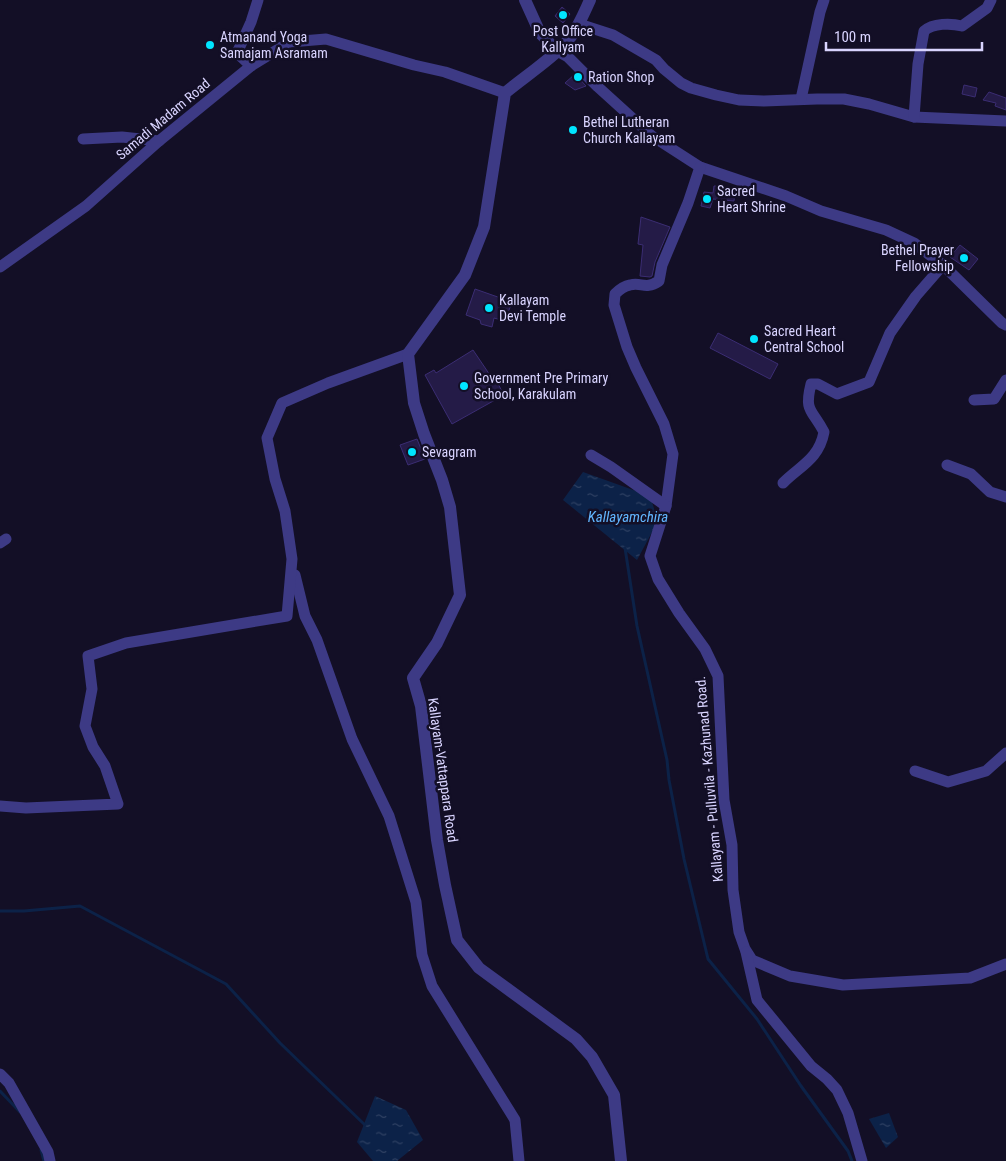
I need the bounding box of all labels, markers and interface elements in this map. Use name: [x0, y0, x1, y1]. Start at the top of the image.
marker: Post Office Kallyam: [557, 9, 569, 21]
scale bar: [826, 20, 982, 52]
place label: Post Office Kallyam: [533, 23, 594, 55]
text: 100 m: [834, 28, 871, 46]
place label: Atmanand Yoga Samajam Asramam: [220, 29, 328, 61]
marker: Atmanand Yoga Samajam Asramam: [204, 39, 216, 51]
place label: Ration Shop: [588, 69, 655, 85]
marker: Ration Shop: [572, 71, 584, 83]
street label: Samadi Madam Road: [113, 75, 213, 163]
place label: Bethel Lutheran Church Kallayam: [583, 114, 675, 146]
marker: Bethel Lutheran Church Kallayam: [567, 124, 579, 136]
place label: Sacred Heart Shrine: [717, 183, 786, 215]
marker: Sacred Heart Shrine: [701, 193, 713, 205]
place label: Bethel Prayer Fellowship: [881, 242, 954, 274]
marker: Bethel Prayer Fellowship: [958, 252, 970, 264]
place label: Kallayam Devi Temple: [499, 292, 566, 324]
marker: Kallayam Devi Temple: [483, 302, 495, 314]
place label: Sacred Heart Central School: [764, 323, 844, 355]
marker: Sacred Heart Central School: [748, 333, 760, 345]
place label: Government Pre Primary School, Karakulam: [474, 370, 608, 402]
marker: Government Pre Primary School, Karakulam: [458, 380, 470, 392]
place label: Sevagram: [422, 444, 476, 460]
marker: Sevagram: [406, 446, 418, 458]
water label: Kallayamchira: [588, 508, 668, 526]
street label: Kallayam - Pulluvila - Kazhunad Road.: [692, 675, 726, 883]
street label: Kallayam-Vattappara Road: [425, 697, 461, 843]

